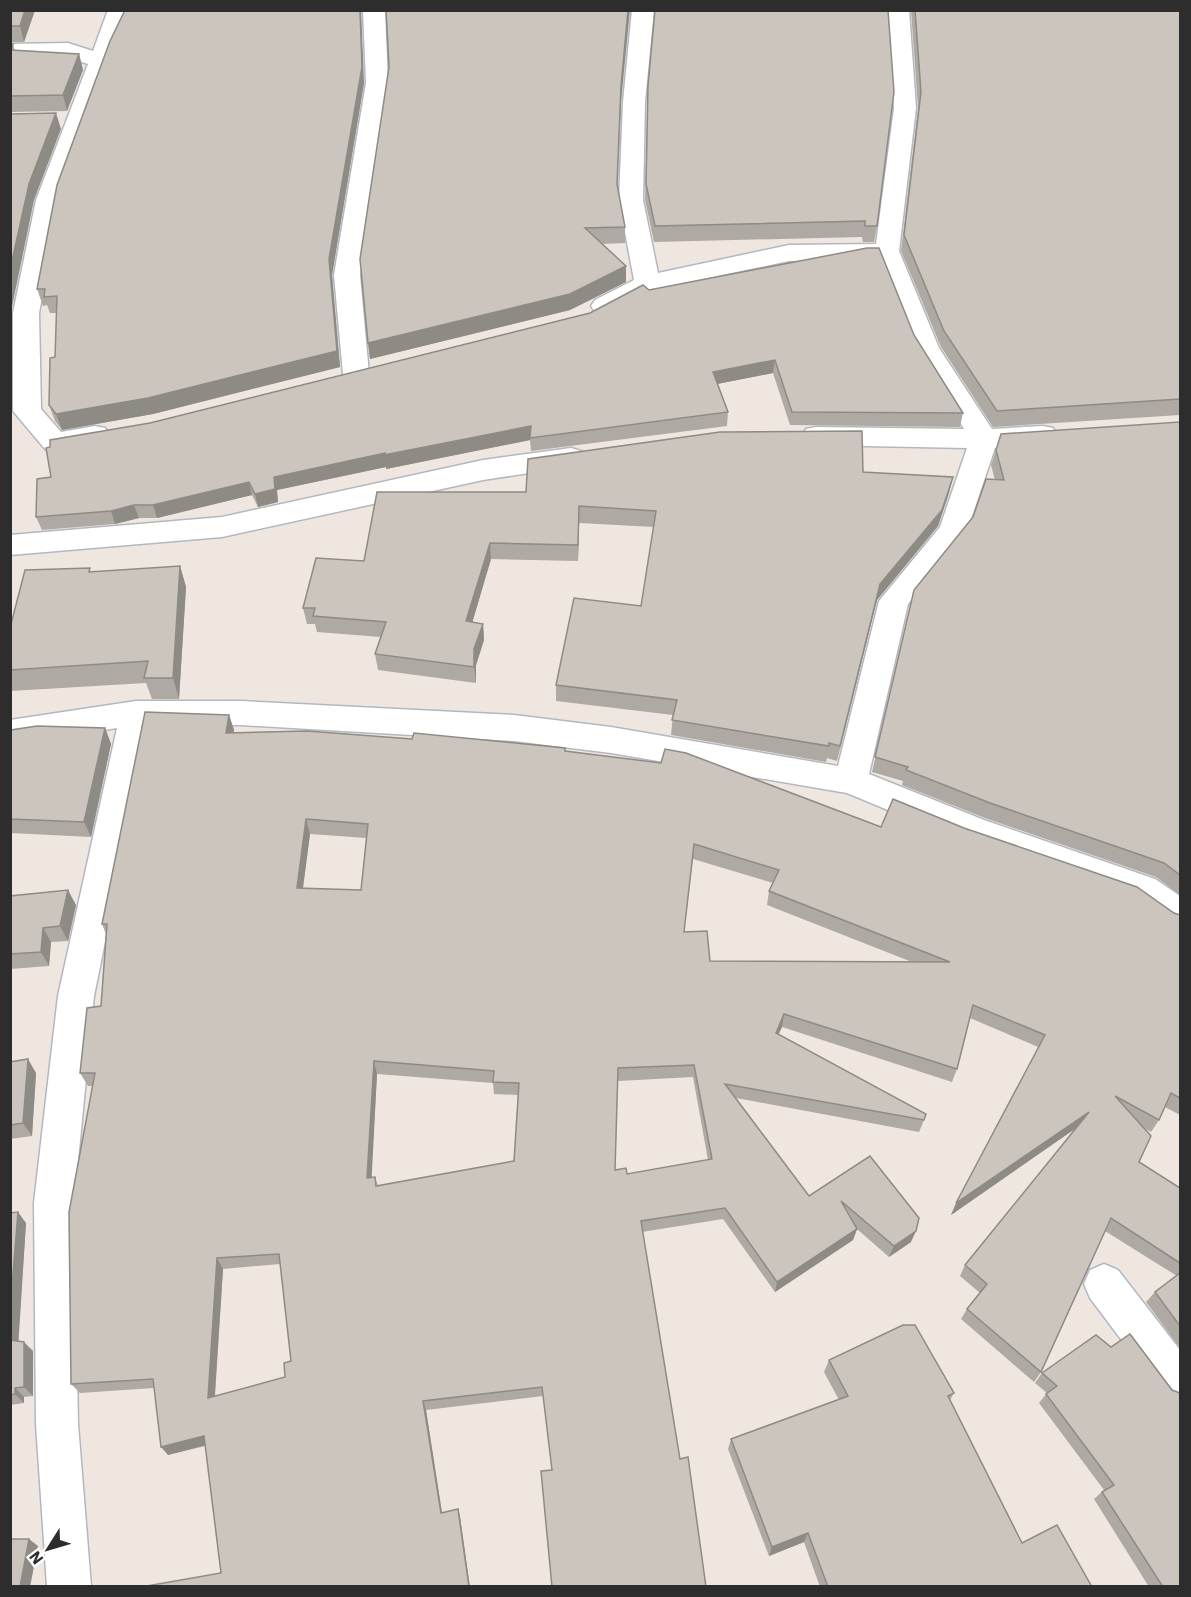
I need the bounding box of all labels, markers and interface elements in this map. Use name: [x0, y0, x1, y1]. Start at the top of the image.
north arrow: [18, 1519, 78, 1579]
text: N: [25, 1547, 47, 1569]

